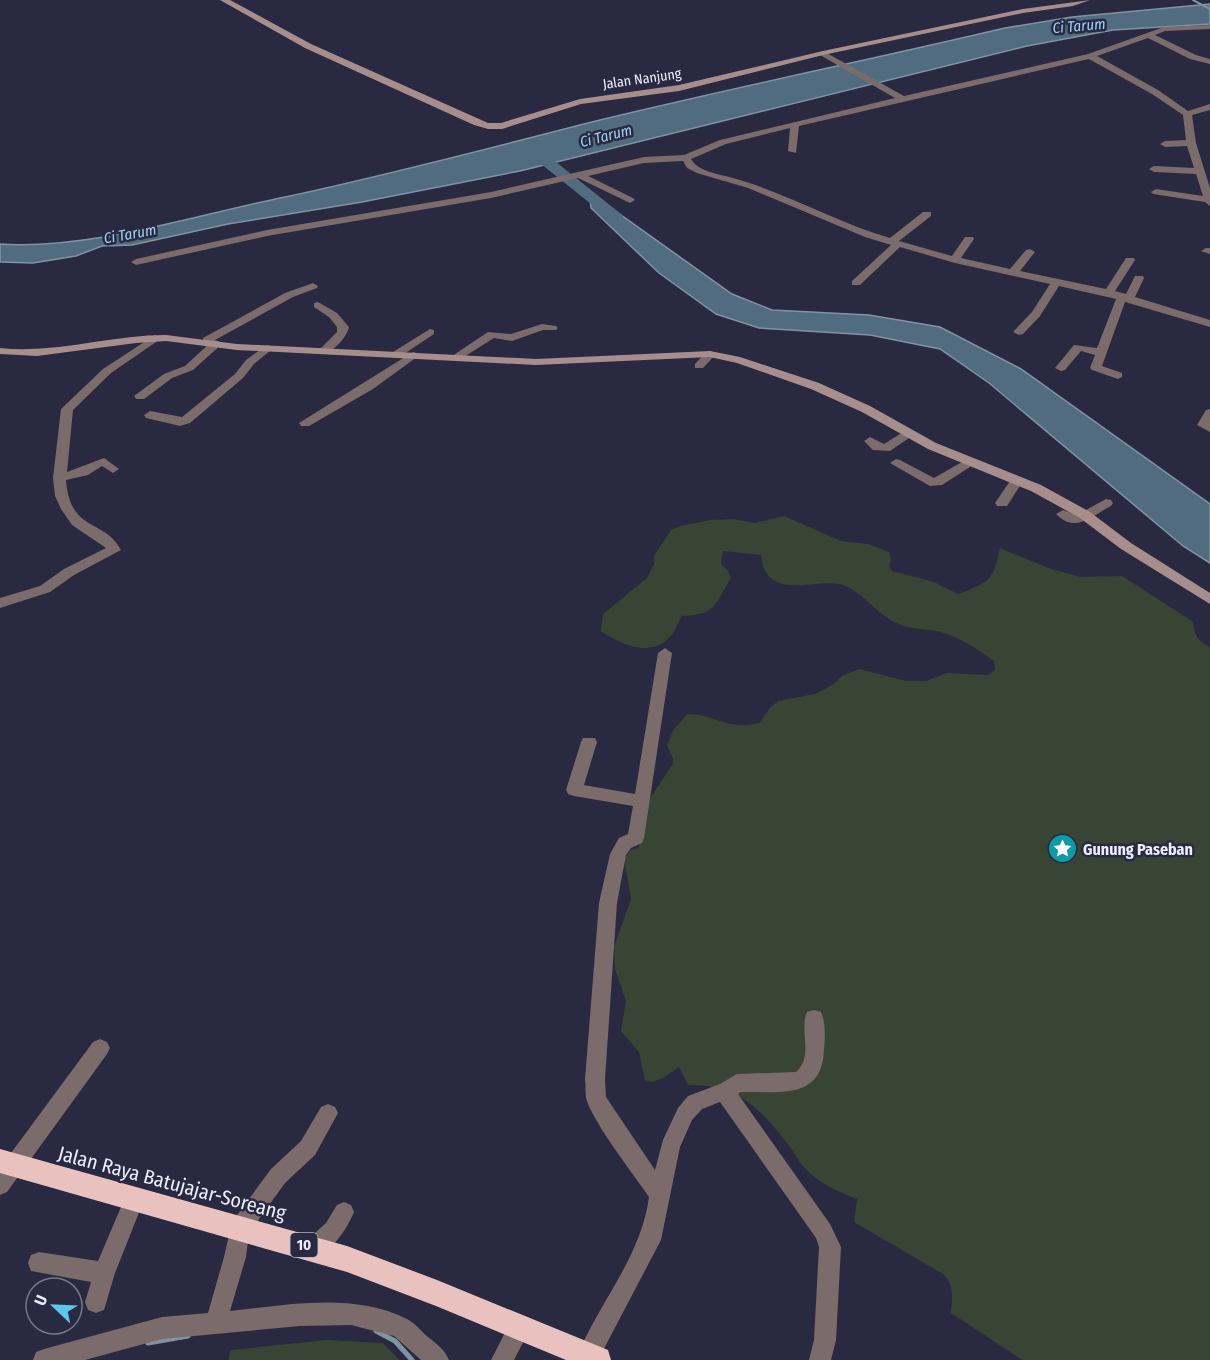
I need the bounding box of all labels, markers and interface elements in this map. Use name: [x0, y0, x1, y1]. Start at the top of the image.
water label: Ci Tarum: [1052, 15, 1106, 37]
street label: Jalan Nanjung: [602, 65, 683, 93]
water label: Ci Tarum: [578, 121, 634, 151]
water label: Ci Tarum: [102, 221, 158, 247]
place icon: Gunung Paseban: [1046, 833, 1078, 865]
place label: Gunung Paseban: [1083, 840, 1193, 859]
street label: Jalan Raya Batujajar-Soreang: [55, 1141, 289, 1225]
road number: 10: [290, 1233, 318, 1257]
north arrow: [24, 1276, 84, 1336]
text: U: [30, 1292, 51, 1308]

